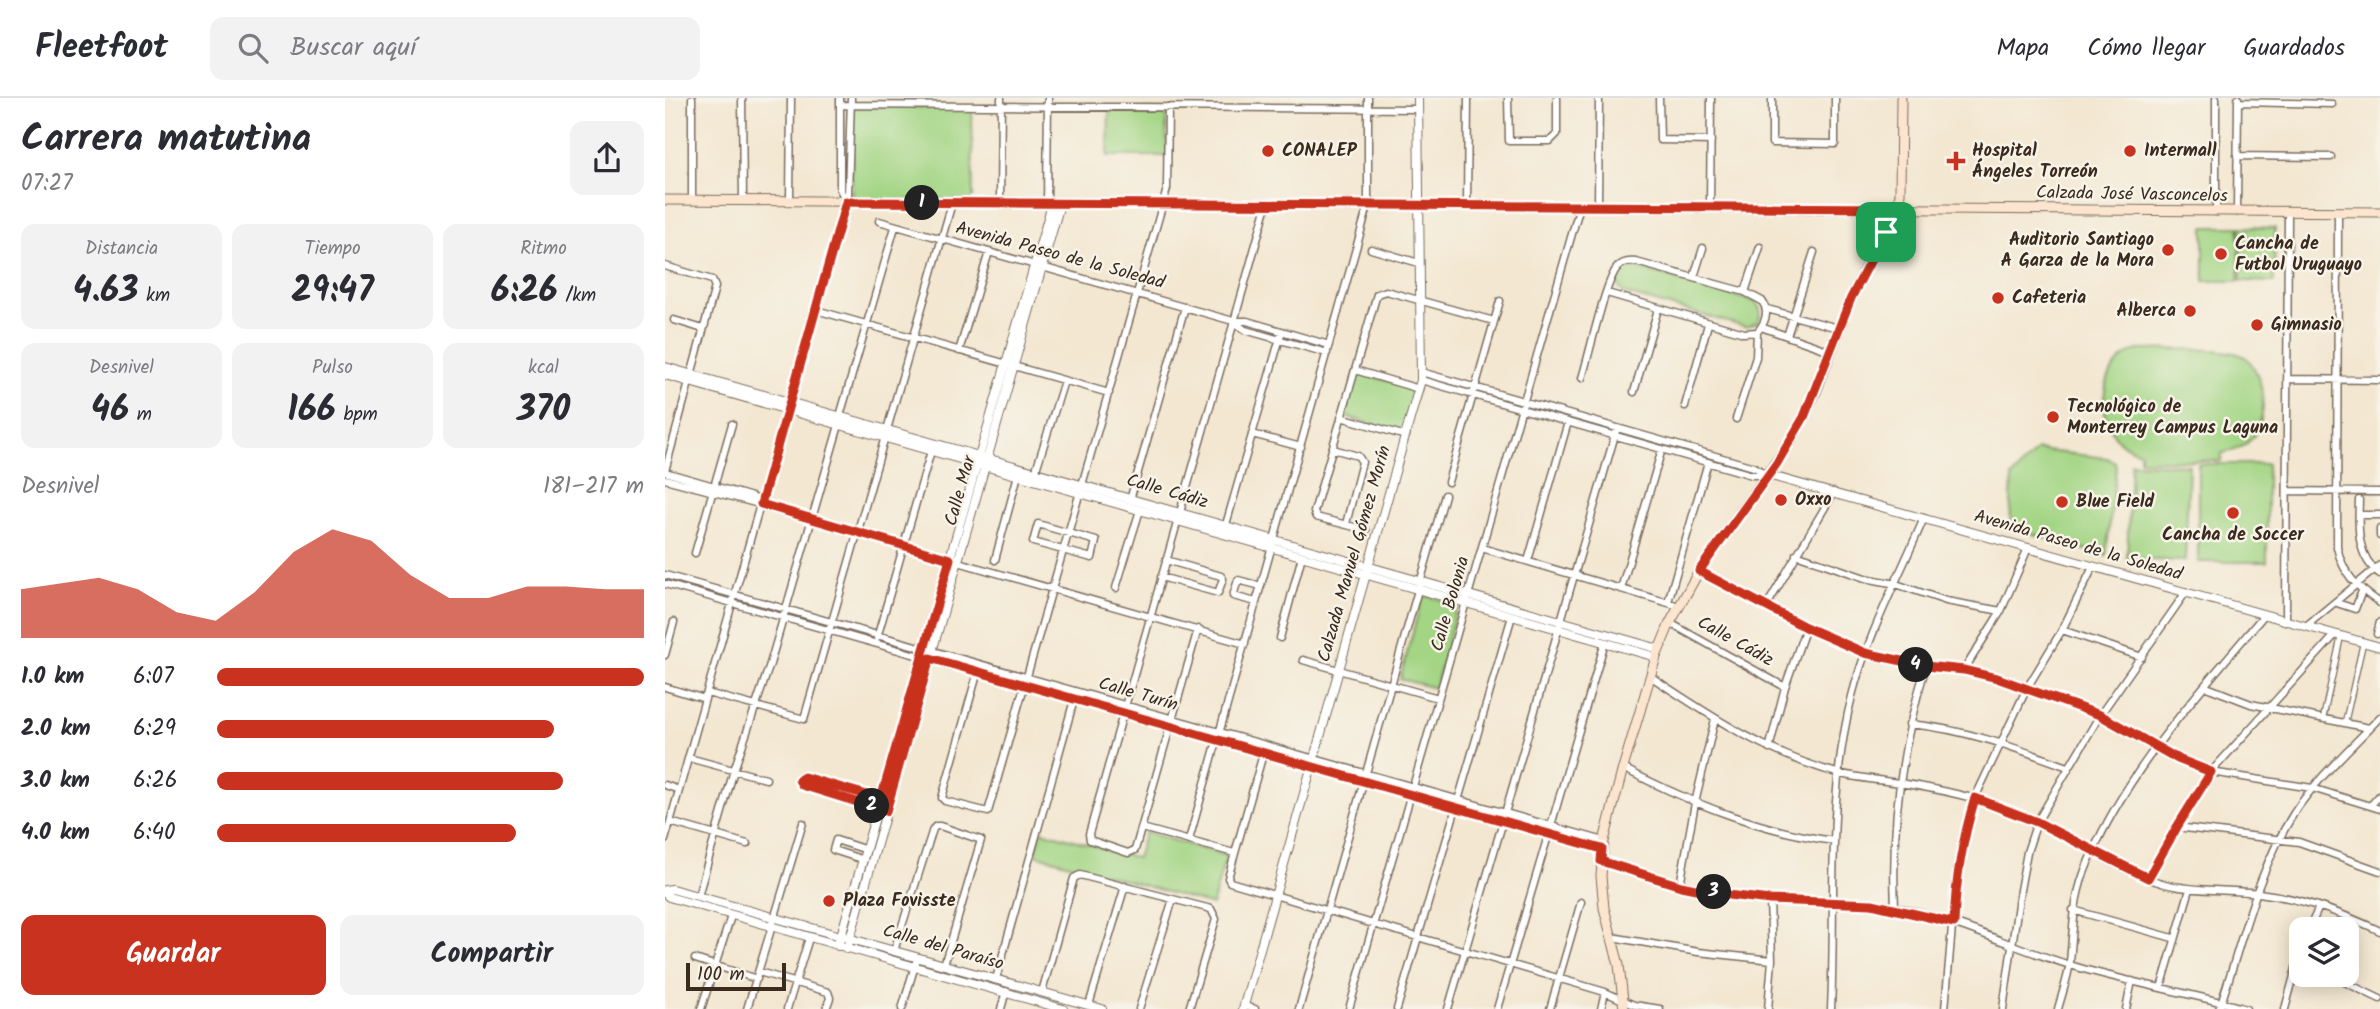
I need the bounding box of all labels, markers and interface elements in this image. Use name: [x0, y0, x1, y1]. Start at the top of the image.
search box: [210, 17, 700, 80]
text: Fleetfoot: [35, 22, 168, 75]
text: Buscar aquí: [290, 27, 416, 69]
icon: search: [234, 29, 272, 67]
text: Mapa: [1996, 29, 2049, 68]
text: Cómo llegar: [2087, 29, 2205, 68]
text: Guardados: [2243, 29, 2345, 68]
text: Carrera matutina: [21, 110, 311, 170]
button: share: [570, 121, 644, 195]
place label: CONALEP: [1282, 137, 1358, 166]
place label: Hospital Ángeles Torreón: [1972, 137, 2098, 187]
place label: Intermall: [2144, 137, 2217, 166]
marker: CONALEP: [1260, 143, 1276, 159]
marker: Intermall: [2122, 143, 2138, 159]
marker: Hospital Ángeles Torreón: [1946, 151, 1966, 171]
text: 07:27: [21, 166, 73, 202]
street label: Calzada José Vasconcelos: [2036, 179, 2228, 211]
pin: 1: [905, 186, 939, 220]
text: 1: [919, 187, 924, 217]
pin: [1856, 202, 1916, 262]
icon: arrive: [1867, 213, 1905, 251]
street label: Avenida Paseo de la Soledad: [952, 214, 1169, 298]
place label: Auditorio Santiago A Garza de la Mora: [2001, 226, 2154, 276]
place label: Cancha de Futbol Uruguayo: [2235, 230, 2362, 280]
text: Distancia: [85, 234, 158, 264]
text: Tiempo: [304, 234, 361, 264]
text: Ritmo: [520, 234, 567, 264]
marker: Auditorio Santiago A Garza de la Mora: [2160, 242, 2176, 258]
marker: Cancha de Futbol Uruguayo: [2213, 246, 2229, 262]
text: 4.63: [73, 264, 138, 320]
text: 29:47: [291, 264, 374, 320]
text: 6:26: [491, 264, 558, 320]
text: km: [138, 281, 170, 311]
text: /km: [558, 281, 596, 311]
place label: Cafeteria: [2012, 284, 2086, 313]
marker: Cafeteria: [1990, 290, 2006, 306]
place label: Alberca: [2116, 297, 2176, 326]
marker: Alberca: [2182, 303, 2198, 319]
place label: Gimnasio: [2271, 311, 2342, 340]
marker: Gimnasio: [2249, 317, 2265, 333]
text: Desnivel: [89, 353, 154, 383]
text: Pulso: [312, 353, 353, 383]
text: kcal: [528, 353, 559, 383]
text: 46: [91, 383, 129, 439]
text: 166: [287, 383, 336, 439]
text: 370: [517, 383, 570, 439]
place label: Tecnológico de Monterrey Campus Laguna: [2067, 393, 2278, 443]
text: m: [129, 400, 152, 430]
text: bpm: [336, 400, 378, 430]
marker: Tecnológico de Monterrey Campus Laguna: [2045, 409, 2061, 425]
street label: Calzada Manuel Gómez Morín: [1310, 442, 1400, 666]
street label: Calle Mar: [937, 451, 985, 530]
street label: Calle Cádiz: [1123, 467, 1211, 518]
text: Desnivel: [21, 469, 99, 505]
text: 181–217 m: [543, 469, 644, 505]
place label: Oxxo: [1795, 486, 1831, 515]
place label: Blue Field: [2076, 488, 2154, 517]
marker: Oxxo: [1773, 492, 1789, 508]
marker: Blue Field: [2054, 494, 2070, 510]
street label: Avenida Paseo de la Soledad: [1970, 502, 2187, 590]
marker: Cancha de Soccer: [2225, 505, 2241, 521]
place label: Cancha de Soccer: [2162, 521, 2305, 550]
street label: Calle Bolonia: [1424, 553, 1478, 655]
street label: Calle Cádiz: [1691, 609, 1779, 675]
pin: 4: [1899, 648, 1933, 682]
text: 4: [1910, 649, 1921, 679]
text: 1.0 km: [21, 659, 84, 695]
text: 6:07: [133, 659, 174, 695]
street label: Calle Turín: [1095, 670, 1181, 720]
text: 2.0 km: [21, 711, 91, 747]
text: 6:29: [133, 711, 176, 747]
text: 3.0 km: [21, 763, 90, 799]
text: 6:26: [133, 763, 178, 799]
pin: 2: [855, 788, 889, 824]
text: 2: [866, 790, 877, 820]
text: 4.0 km: [21, 815, 90, 851]
text: 6:40: [133, 815, 176, 851]
pin: 3: [1697, 874, 1731, 910]
text: 3: [1708, 876, 1719, 906]
place label: Plaza Fovisste: [843, 887, 956, 916]
marker: Plaza Fovisste: [821, 893, 837, 909]
button: Guardar: [21, 915, 326, 995]
button: Compartir: [340, 915, 644, 995]
street label: Calle del Paraíso: [879, 917, 1007, 979]
map controls: [2289, 917, 2359, 987]
button: layers: [2289, 917, 2359, 987]
scale bar: [686, 960, 786, 992]
text: 100 m: [697, 960, 745, 990]

